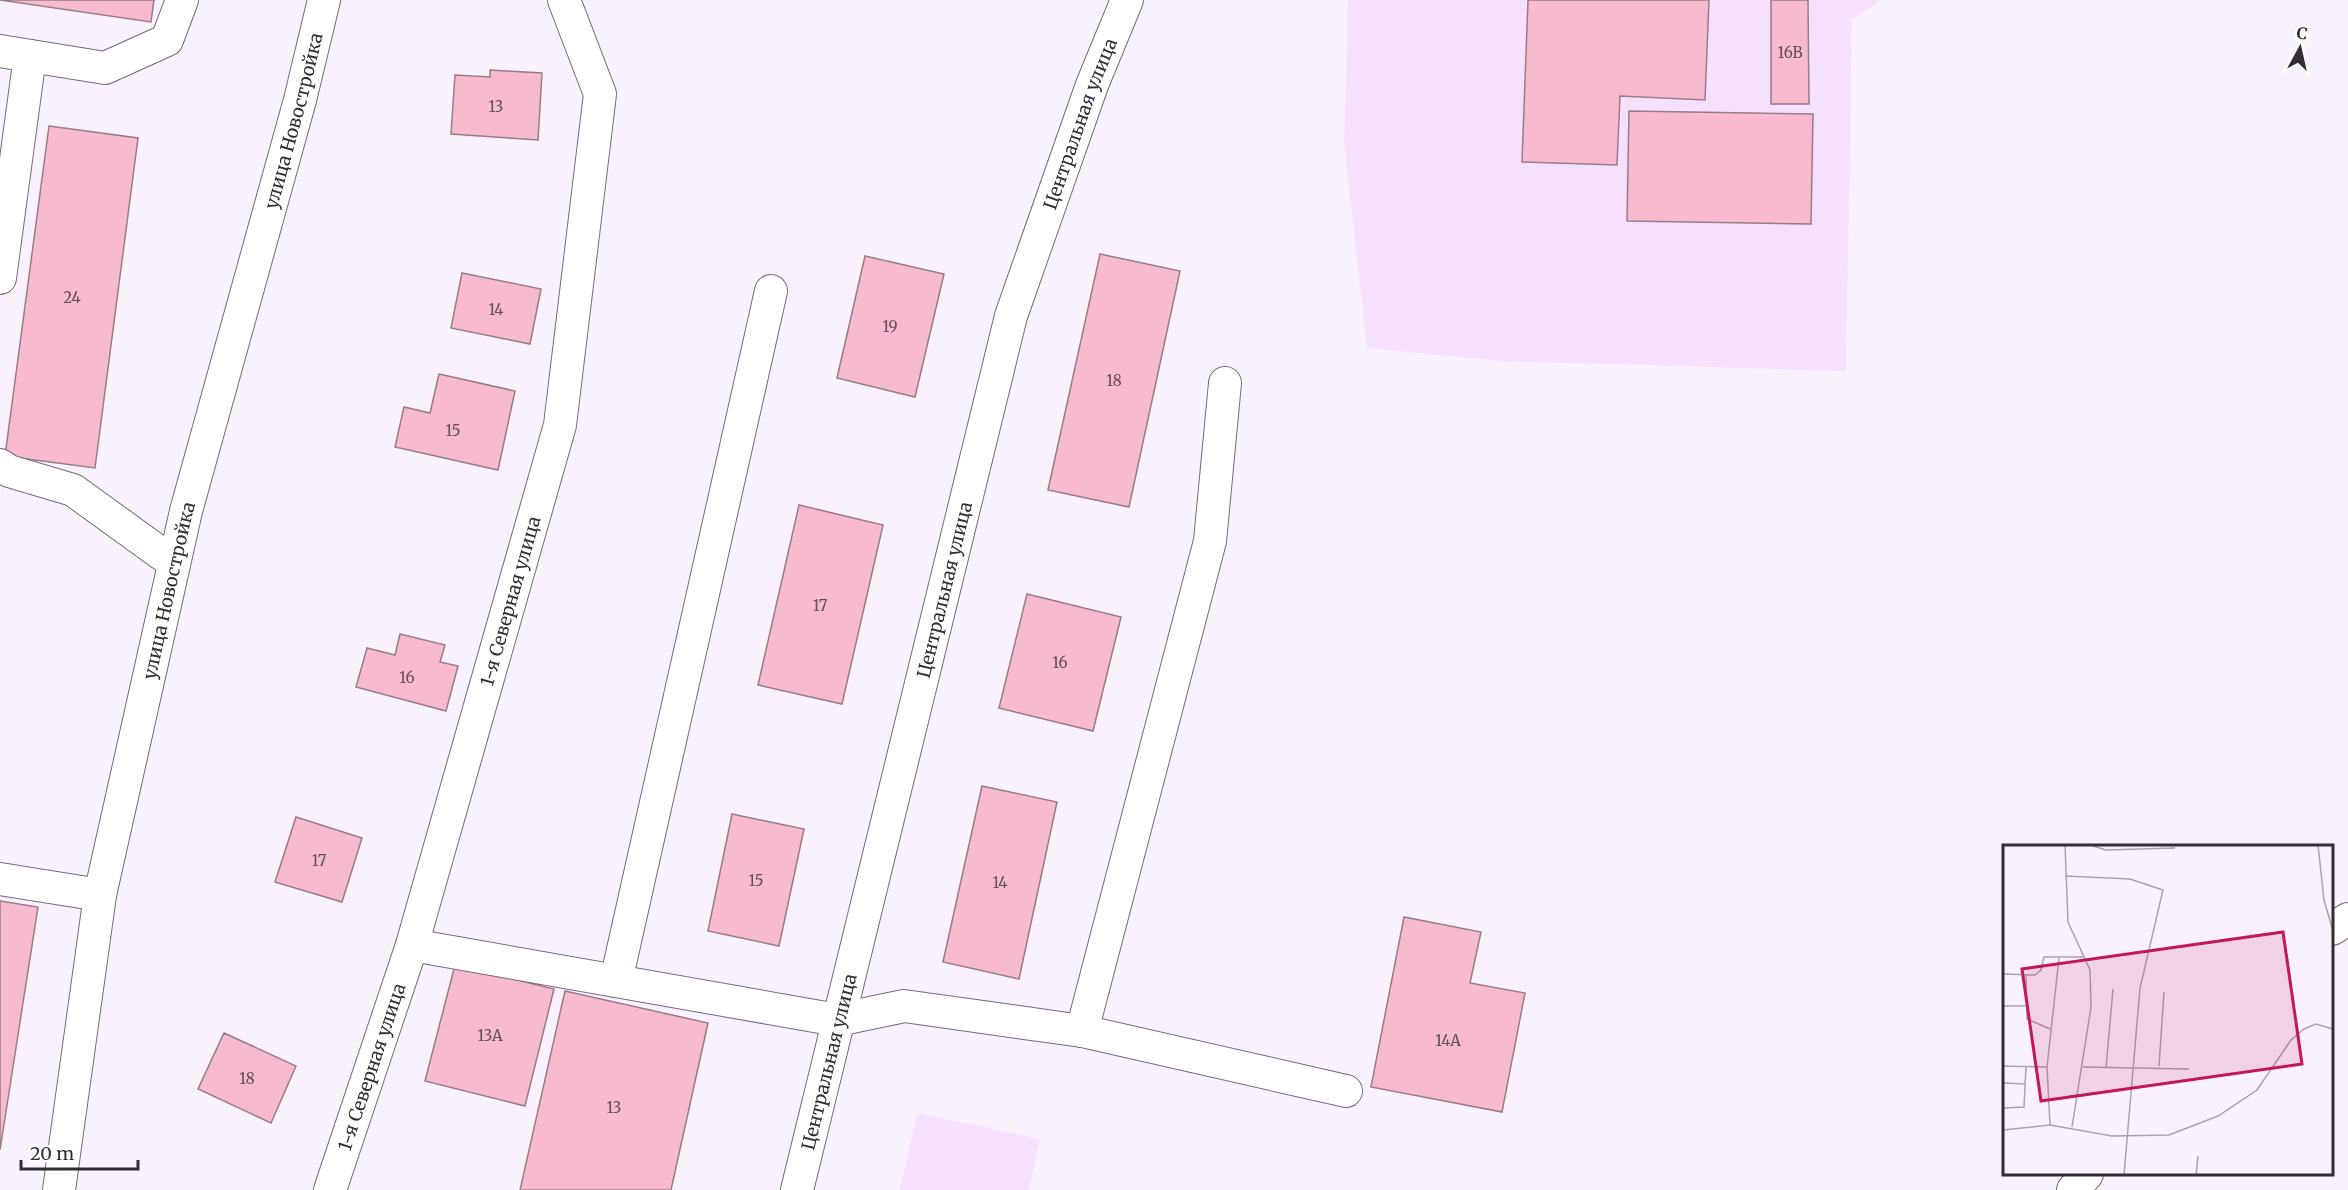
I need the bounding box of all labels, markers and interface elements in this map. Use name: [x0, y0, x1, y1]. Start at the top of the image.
north arrow: [2270, 18, 2330, 78]
text: С: [2295, 23, 2309, 44]
street label: улица Новостройка: [259, 30, 327, 212]
street label: Центральная улица: [1038, 34, 1122, 212]
house number: 16В: [1778, 43, 1803, 62]
house number: 13: [489, 97, 503, 116]
house number: 24: [63, 288, 81, 307]
house number: 14: [488, 300, 504, 319]
house number: 19: [882, 317, 898, 336]
house number: 18: [1106, 371, 1122, 390]
house number: 15: [445, 421, 461, 440]
street label: улица Новостройка: [137, 499, 200, 681]
street label: Центральная улица: [911, 499, 977, 680]
street label: 1-я Северная улица: [475, 513, 545, 689]
house number: 17: [813, 596, 828, 615]
house number: 16: [1052, 653, 1068, 672]
house number: 16: [399, 668, 415, 687]
inset map: [2003, 845, 2333, 1175]
house number: 17: [312, 851, 327, 870]
house number: 15: [748, 871, 764, 890]
house number: 14: [992, 873, 1008, 892]
street label: Центральная улица: [796, 971, 861, 1152]
street label: 1-я Северная улица: [333, 980, 410, 1154]
house number: 13А: [477, 1026, 503, 1045]
house number: 14А: [1435, 1031, 1461, 1050]
house number: 18: [239, 1069, 255, 1088]
house number: 13: [607, 1098, 621, 1117]
scale bar: [21, 1133, 138, 1171]
text: 20 m: [30, 1142, 74, 1165]

